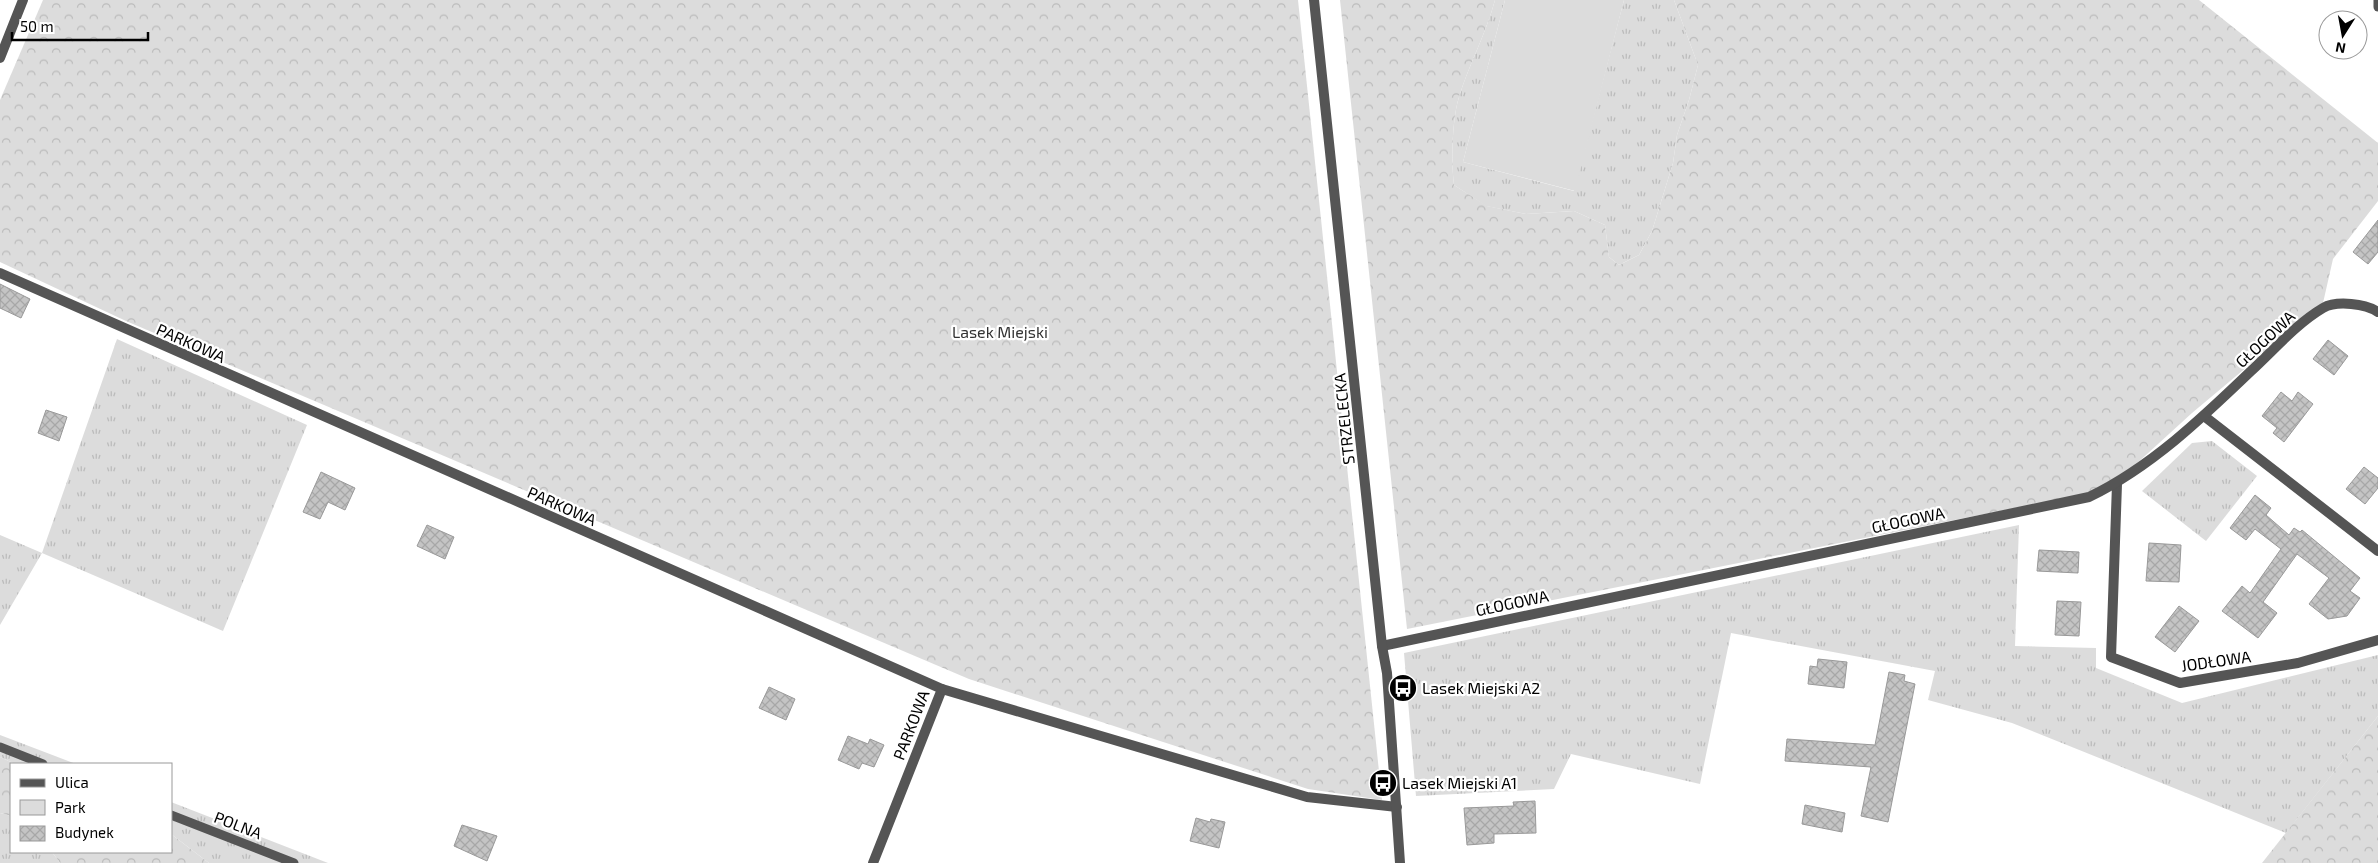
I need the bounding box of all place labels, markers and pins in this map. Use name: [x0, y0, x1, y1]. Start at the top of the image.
bus stop icon: Lasek Miejski A2: [1388, 673, 1418, 703]
place label: Lasek Miejski A2: [1422, 678, 1540, 698]
bus stop icon: Lasek Miejski A1: [1368, 768, 1398, 798]
place label: Lasek Miejski A1: [1402, 773, 1517, 793]

